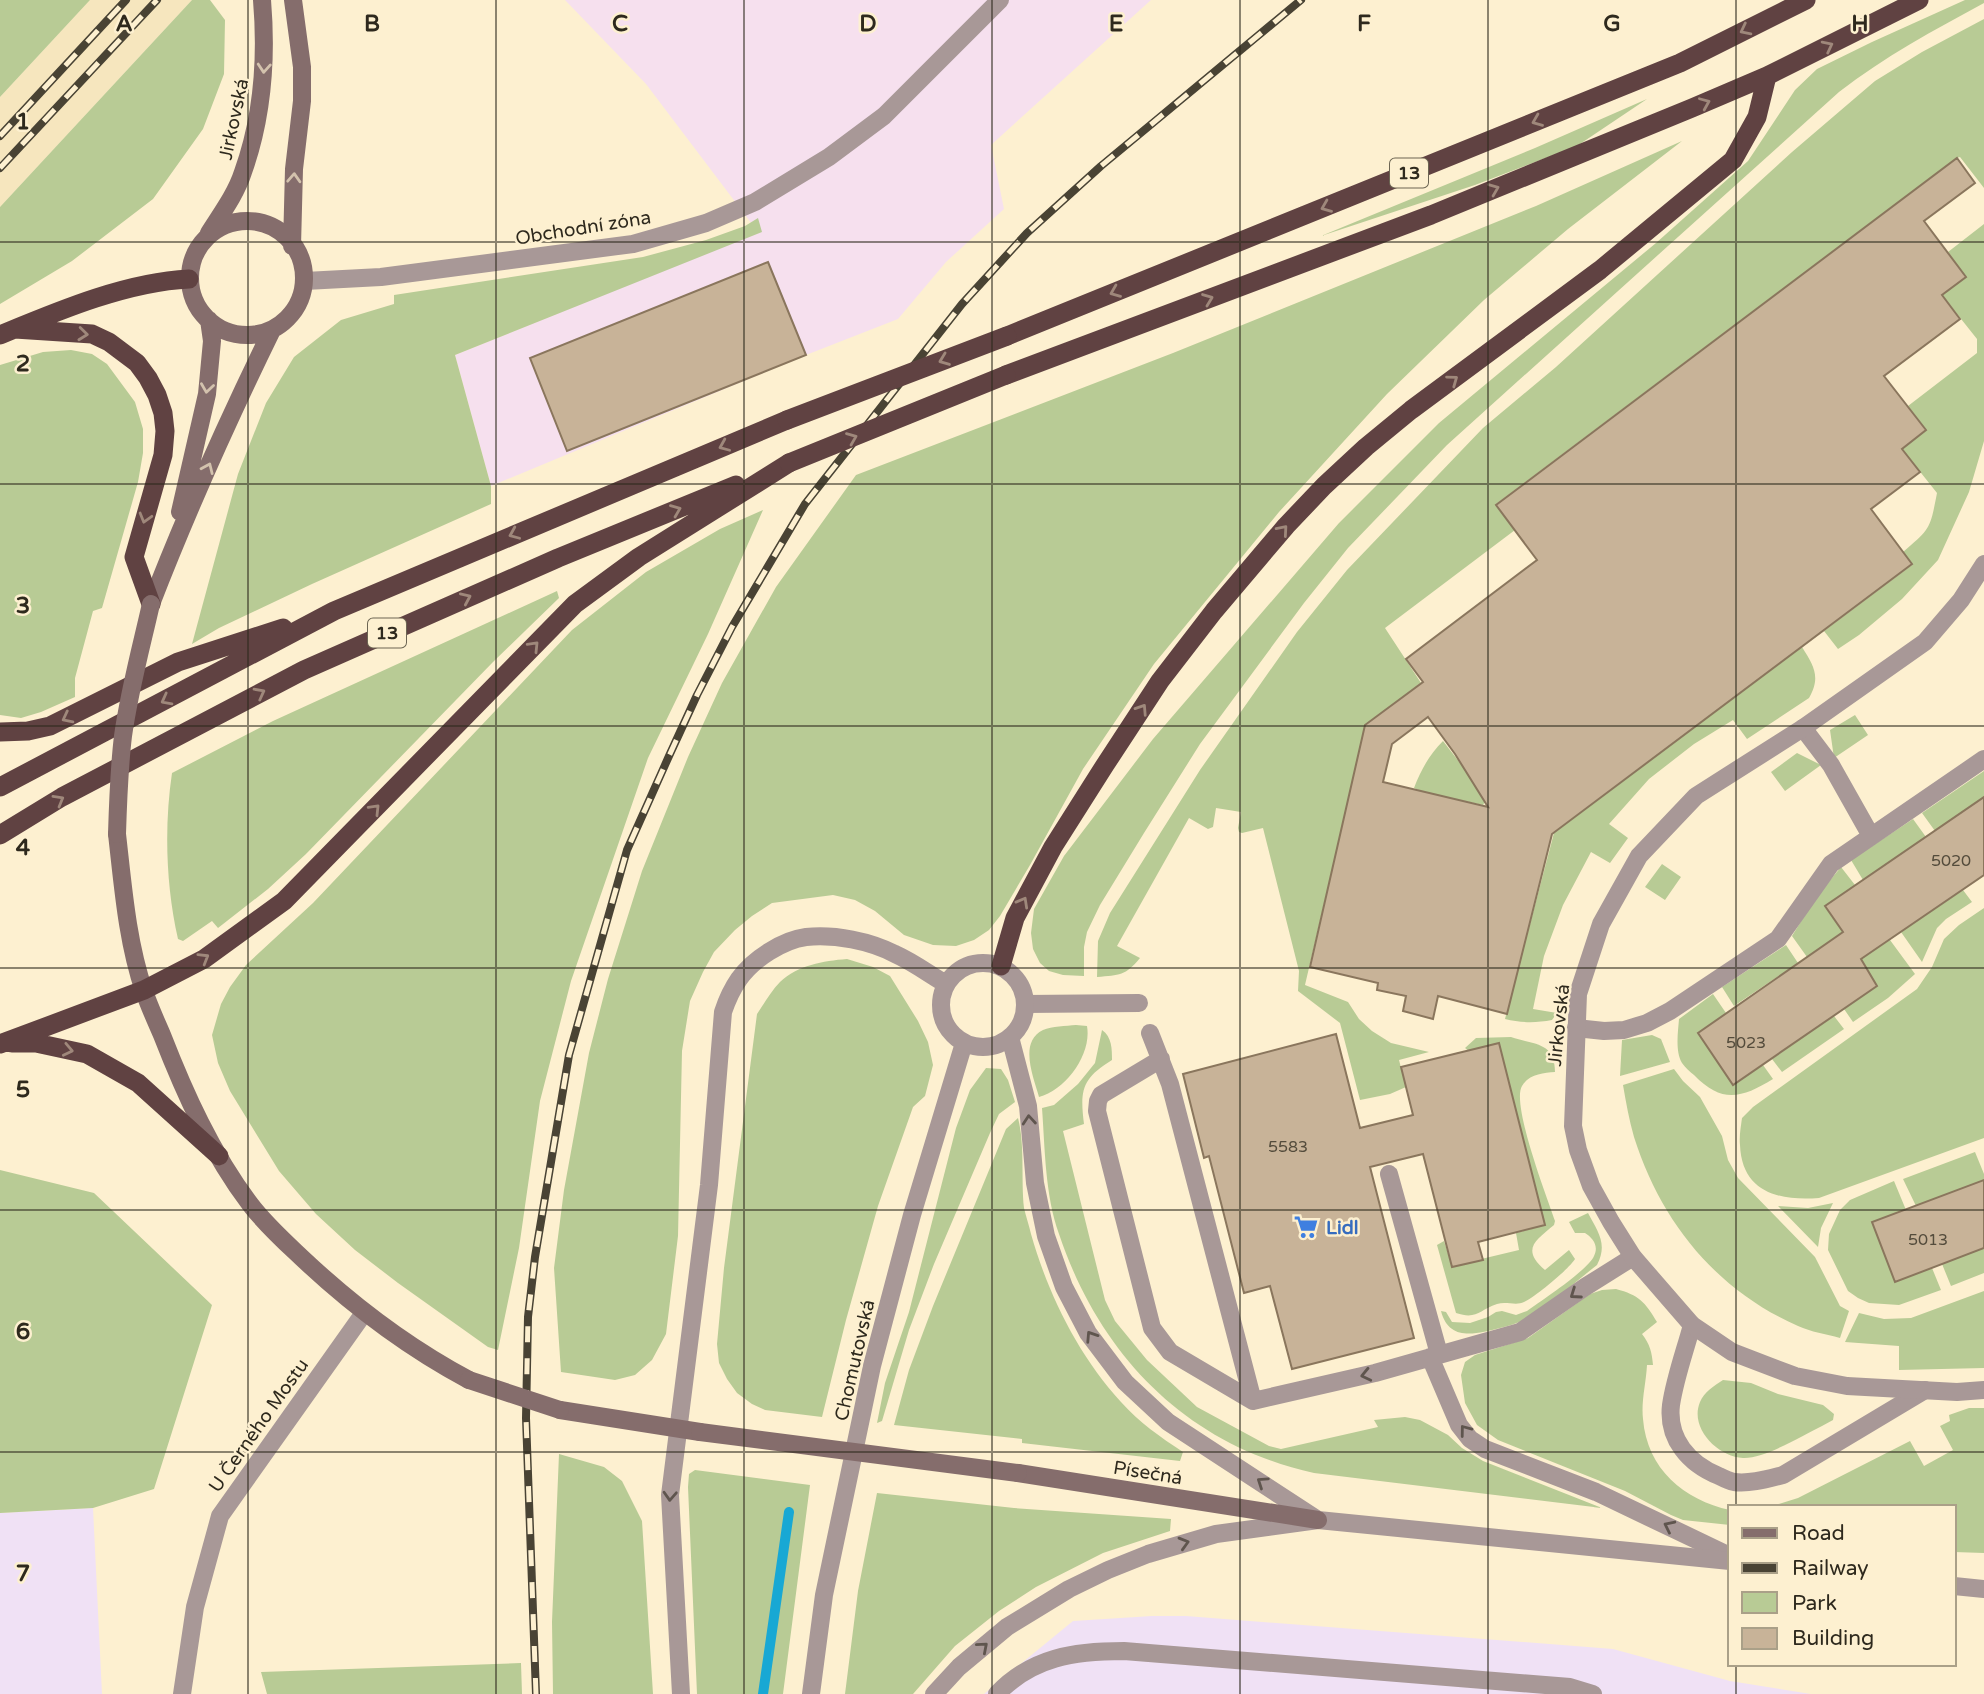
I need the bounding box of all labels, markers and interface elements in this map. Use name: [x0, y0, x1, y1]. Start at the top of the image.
text: A: [115, 10, 133, 38]
text: B: [364, 10, 380, 38]
text: C: [612, 10, 628, 38]
text: D: [859, 10, 877, 38]
text: E: [1109, 10, 1123, 38]
text: F: [1357, 10, 1371, 38]
text: G: [1603, 10, 1621, 38]
text: H: [1851, 10, 1869, 38]
one-way arrow: [1740, 22, 1752, 36]
one-way arrow: [1821, 40, 1833, 54]
one-way arrow: [257, 63, 272, 74]
street label: Jirkovská: [215, 77, 253, 162]
one-way arrow: [1697, 97, 1710, 111]
text: 1: [16, 108, 30, 136]
one-way arrow: [1531, 113, 1543, 127]
road number: 13: [1390, 158, 1428, 188]
one-way arrow: [286, 172, 301, 183]
one-way arrow: [1488, 184, 1500, 198]
one-way arrow: [1320, 198, 1332, 212]
street label: Obchodní zóna: [514, 206, 653, 250]
one-way arrow: [1110, 284, 1122, 298]
one-way arrow: [1201, 294, 1213, 308]
one-way arrow: [77, 327, 89, 342]
text: 2: [16, 350, 30, 378]
one-way arrow: [938, 352, 950, 366]
one-way arrow: [1445, 376, 1458, 388]
one-way arrow: [200, 382, 215, 394]
one-way arrow: [846, 432, 858, 446]
one-way arrow: [718, 438, 730, 452]
one-way arrow: [200, 463, 214, 476]
one-way arrow: [669, 504, 681, 518]
one-way arrow: [138, 512, 153, 524]
one-way arrow: [1275, 525, 1287, 538]
one-way arrow: [509, 526, 521, 540]
text: 3: [16, 592, 30, 620]
one-way arrow: [459, 592, 472, 606]
road number: 13: [368, 618, 406, 648]
one-way arrow: [525, 641, 538, 654]
one-way arrow: [252, 688, 265, 701]
one-way arrow: [160, 691, 173, 705]
one-way arrow: [1134, 703, 1147, 716]
one-way arrow: [62, 710, 74, 724]
one-way arrow: [51, 795, 64, 808]
one-way arrow: [366, 804, 379, 817]
text: 4: [16, 834, 31, 862]
house number: 5020: [1931, 851, 1971, 871]
one-way arrow: [1015, 897, 1028, 909]
one-way arrow: [196, 953, 209, 966]
street label: Jirkovská: [1544, 983, 1574, 1067]
house number: 5023: [1726, 1033, 1766, 1053]
one-way arrow: [62, 1042, 74, 1057]
text: 5: [16, 1076, 30, 1104]
one-way arrow: [1022, 1114, 1037, 1125]
house number: 5583: [1268, 1137, 1308, 1157]
supermarket icon: Lidl: [1292, 1213, 1320, 1241]
place label: Lidl: [1326, 1217, 1358, 1239]
house number: 5013: [1908, 1230, 1948, 1250]
one-way arrow: [1570, 1286, 1583, 1298]
street label: Chomutovská: [830, 1297, 880, 1423]
text: 6: [16, 1318, 30, 1346]
one-way arrow: [1086, 1331, 1099, 1344]
street label: U Černého Mostu: [204, 1354, 313, 1497]
one-way arrow: [1360, 1367, 1372, 1381]
one-way arrow: [1460, 1425, 1473, 1438]
street label: Písečná: [1112, 1457, 1184, 1489]
one-way arrow: [1257, 1478, 1270, 1491]
one-way arrow: [663, 1491, 678, 1502]
legend: [1728, 1505, 1956, 1666]
one-way arrow: [1664, 1520, 1676, 1534]
text: Road: [1792, 1521, 1845, 1546]
one-way arrow: [1177, 1536, 1189, 1551]
text: Railway: [1792, 1556, 1869, 1581]
text: 7: [16, 1560, 30, 1588]
text: Park: [1792, 1591, 1837, 1616]
text: Building: [1792, 1626, 1874, 1651]
one-way arrow: [976, 1642, 988, 1655]

